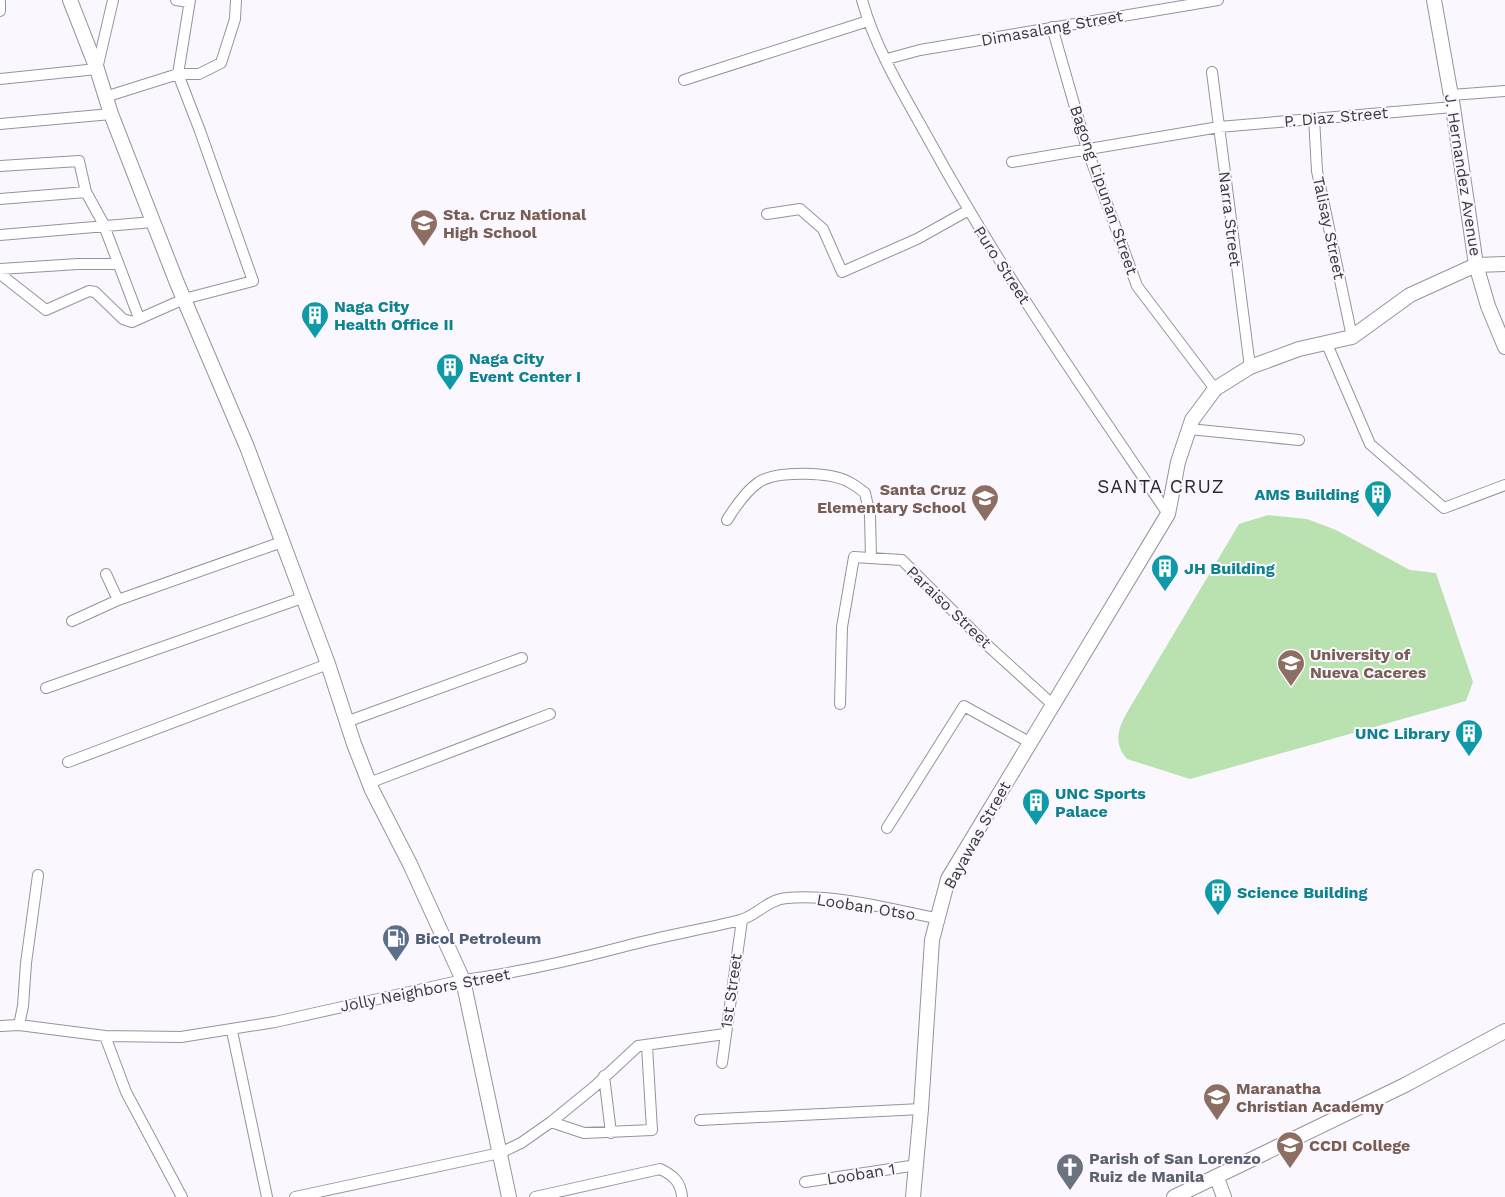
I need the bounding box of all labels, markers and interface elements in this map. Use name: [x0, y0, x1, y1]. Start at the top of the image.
street label: Dimasalang Street: [980, 6, 1125, 50]
street label: J. Hernandez Avenue: [1441, 93, 1485, 257]
street label: Bagong Lipunan Street: [1066, 103, 1142, 277]
street label: P. Diaz Street: [1283, 103, 1389, 131]
street label: Narra Street: [1215, 170, 1245, 268]
street label: Talisay Street: [1309, 175, 1349, 281]
place label: Sta. Cruz National High School: [443, 205, 587, 242]
school or university icon: Sta. Cruz National High School: [409, 208, 439, 247]
street label: Puro Street: [970, 222, 1034, 308]
place label: Naga City Health Office II: [334, 297, 454, 334]
building icon: Naga City Health Office II: [300, 300, 330, 339]
place label: Naga City Event Center I: [469, 349, 581, 386]
building icon: Naga City Event Center I: [435, 352, 465, 391]
district label: SANTA CRUZ: [1097, 475, 1225, 498]
building icon: AMS Building: [1363, 479, 1393, 518]
place label: Santa Cruz Elementary School: [817, 480, 967, 517]
school or university icon: Santa Cruz Elementary School: [970, 483, 1000, 522]
place label: AMS Building: [1254, 485, 1359, 504]
building icon: JH Building: [1150, 553, 1180, 592]
place label: JH Building: [1184, 559, 1275, 578]
street label: Paraiso Street: [903, 562, 995, 652]
place label: University of Nueva Caceres: [1310, 645, 1427, 682]
school or university icon: University of Nueva Caceres: [1276, 648, 1306, 687]
building icon: UNC Library: [1454, 718, 1484, 757]
place label: UNC Library: [1355, 724, 1451, 743]
street label: Bayawas Street: [940, 778, 1015, 892]
place label: UNC Sports Palace: [1055, 784, 1146, 821]
building icon: UNC Sports Palace: [1021, 787, 1051, 826]
building icon: Science Building: [1203, 877, 1233, 916]
place label: Science Building: [1237, 883, 1367, 902]
street label: Looban Otso: [815, 890, 917, 924]
fuel station icon: Bicol Petroleum: [381, 923, 411, 962]
place label: Bicol Petroleum: [415, 929, 541, 948]
street label: 1st Street: [716, 952, 746, 1029]
street label: Jolly Neighbors Street: [338, 964, 512, 1016]
place label: Maranatha Christian Academy: [1236, 1079, 1385, 1116]
school or university icon: Maranatha Christian Academy: [1202, 1082, 1232, 1121]
school or university icon: CCDI College: [1275, 1130, 1305, 1169]
place label: CCDI College: [1309, 1136, 1410, 1155]
place label: Parish of San Lorenzo Ruiz de Manila: [1089, 1149, 1261, 1186]
church icon: Parish of San Lorenzo Ruiz de Manila: [1055, 1152, 1085, 1191]
street label: Looban 1: [825, 1159, 897, 1189]

